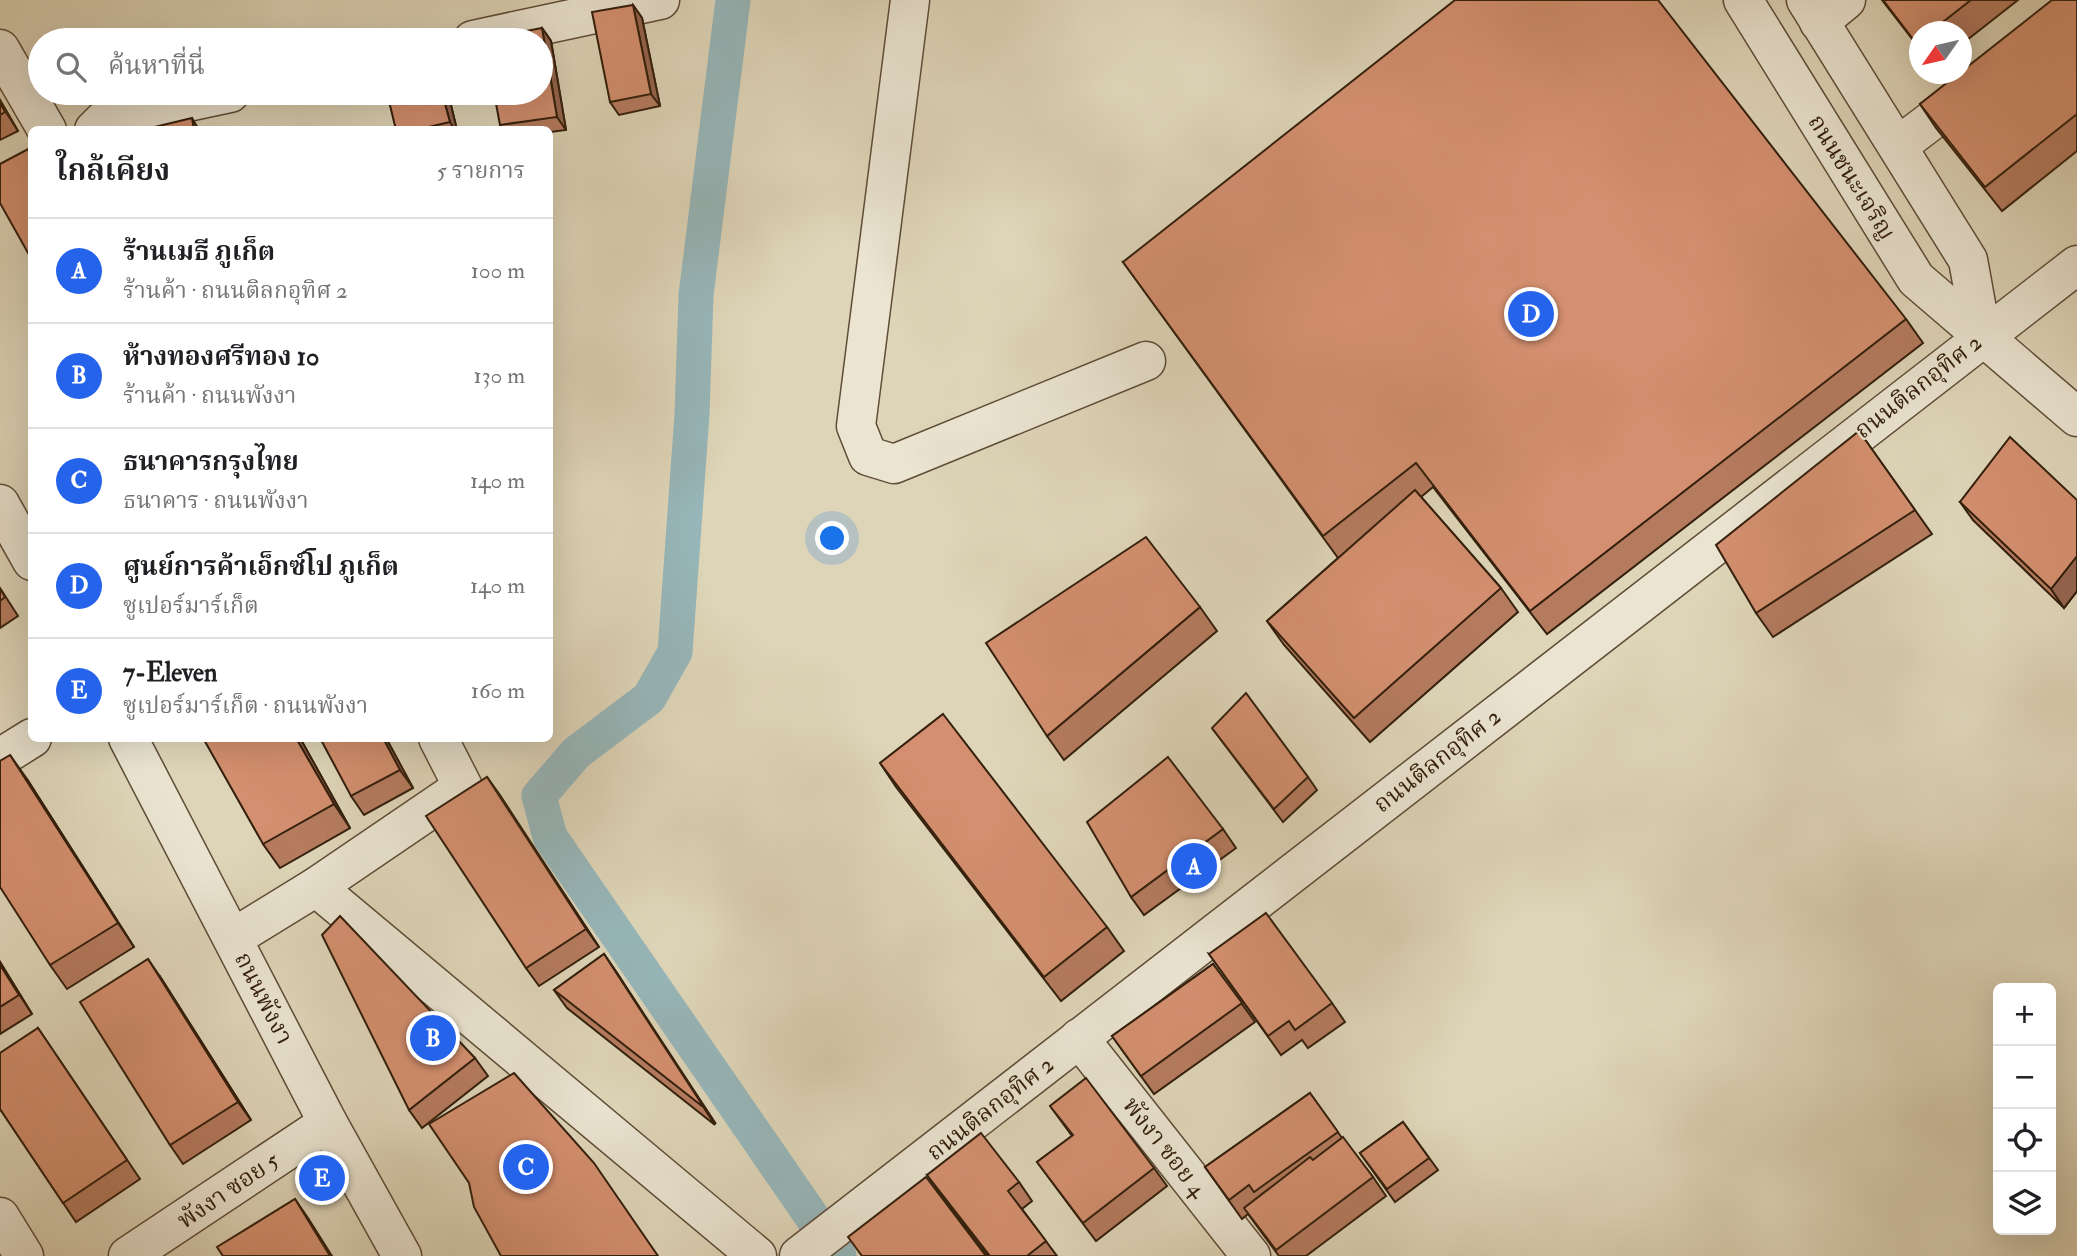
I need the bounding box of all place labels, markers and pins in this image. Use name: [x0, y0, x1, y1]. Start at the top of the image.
pin: D: [1508, 288, 1554, 340]
pin: A: [1171, 840, 1217, 892]
pin: B: [410, 1012, 456, 1064]
pin: C: [503, 1141, 549, 1193]
pin: E: [299, 1152, 345, 1204]

